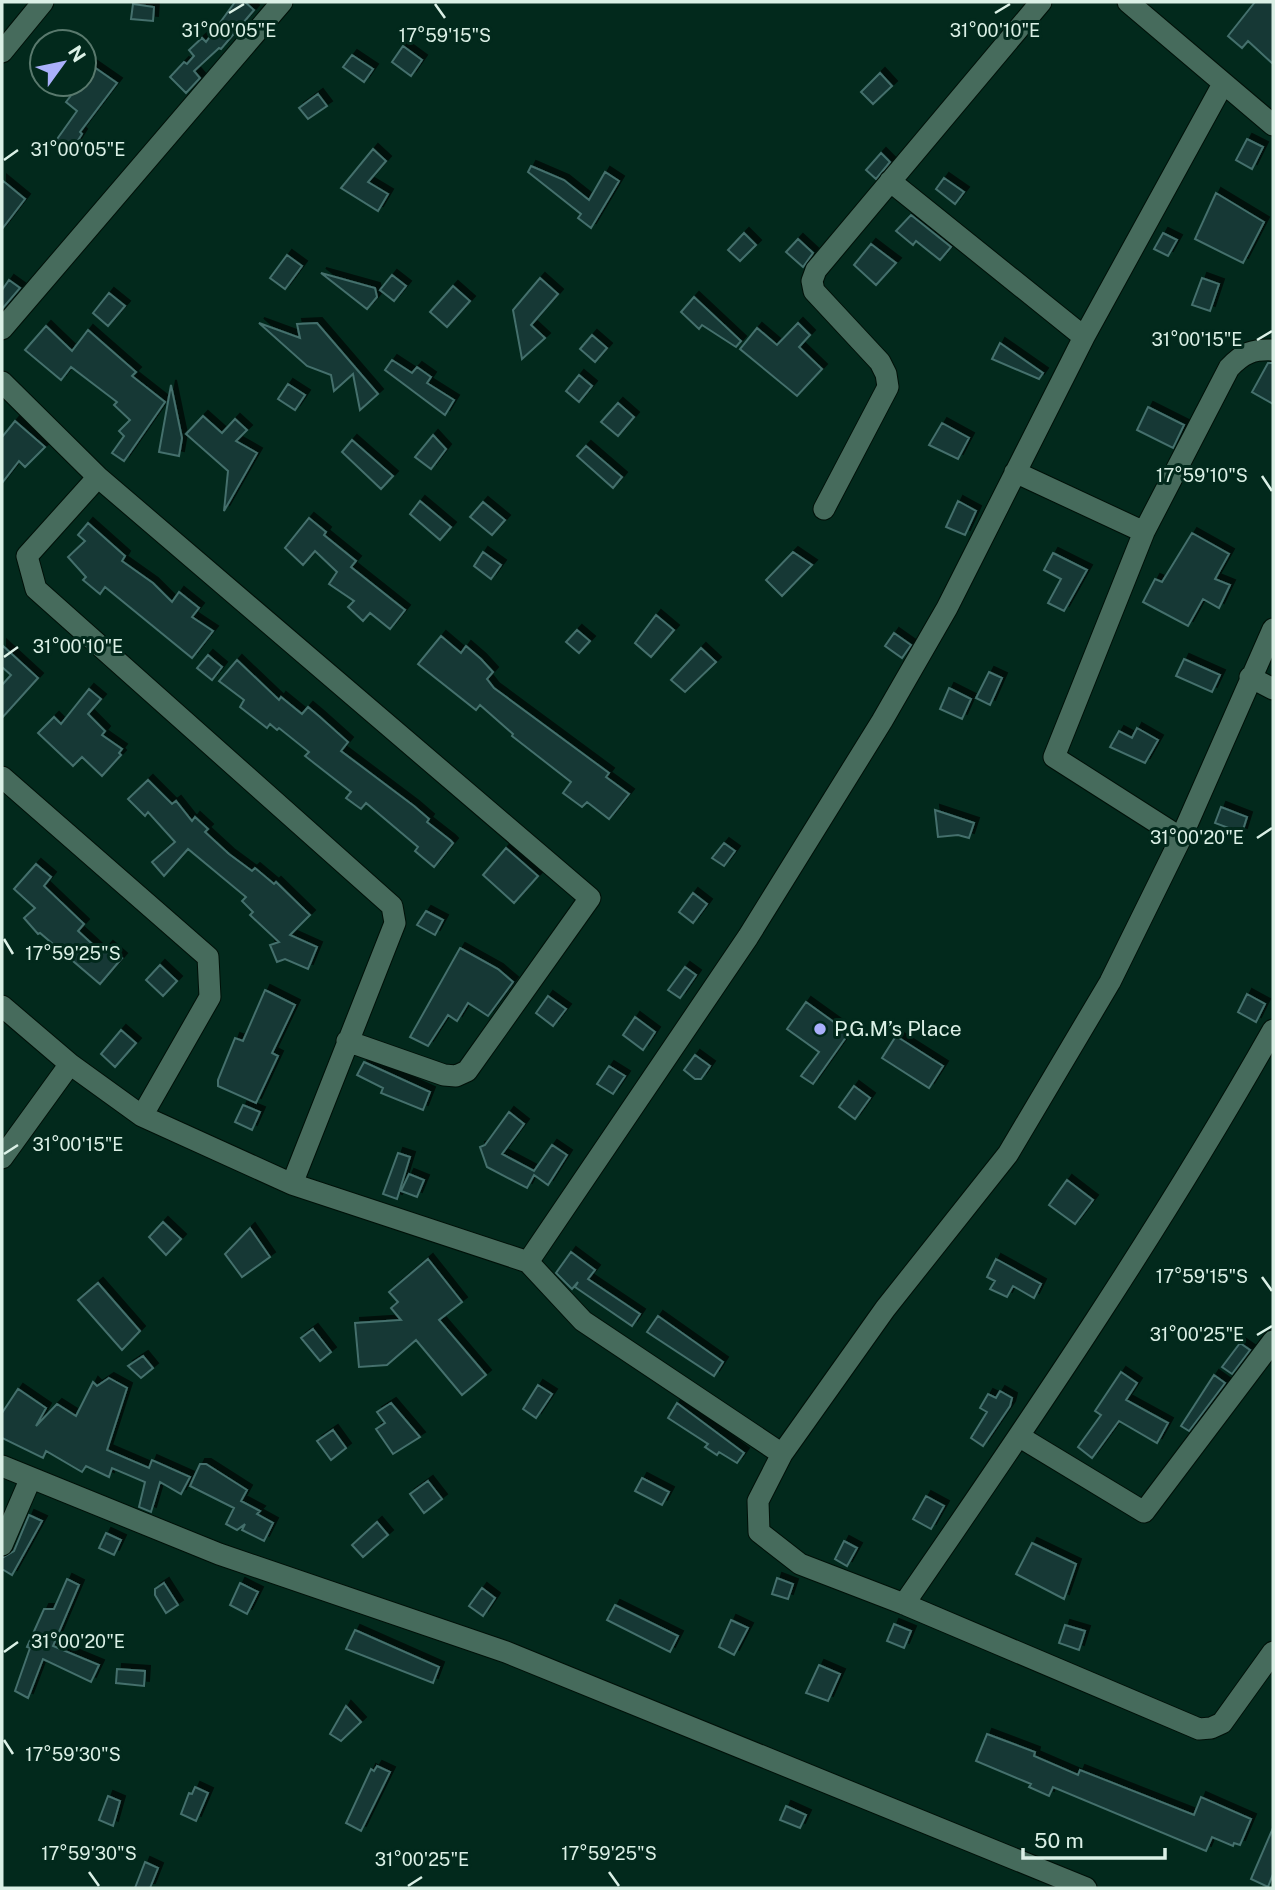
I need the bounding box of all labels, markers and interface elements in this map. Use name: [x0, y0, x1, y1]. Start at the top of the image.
text: 31°00'05"E: [182, 20, 276, 41]
text: 31°00'10"E: [950, 20, 1040, 41]
text: 17°59'15"S: [399, 25, 491, 46]
north arrow: [28, 28, 98, 98]
text: N: [64, 42, 91, 66]
text: 31°00'05"E: [31, 139, 125, 160]
text: 31°00'15"E: [1151, 329, 1243, 350]
text: 17°59'10"S: [1156, 465, 1248, 486]
text: 31°00'10"E: [33, 636, 123, 657]
text: 31°00'20"E: [1150, 827, 1244, 848]
text: 17°59'25"S: [25, 943, 121, 964]
place label: P.G.M’s Place: [834, 1016, 962, 1041]
marker: P.G.M’s Place: [812, 1021, 828, 1037]
text: 31°00'15"E: [32, 1134, 124, 1155]
text: 17°59'15"S: [1156, 1266, 1248, 1287]
text: 31°00'25"E: [1150, 1324, 1244, 1345]
text: 31°00'20"E: [31, 1631, 125, 1652]
text: 17°59'30"S: [25, 1744, 121, 1765]
scale bar: [1023, 1816, 1165, 1860]
text: 50 m: [1034, 1828, 1084, 1853]
text: 17°59'30"S: [41, 1843, 137, 1864]
text: 17°59'25"S: [561, 1843, 657, 1864]
text: 31°00'25"E: [375, 1849, 469, 1870]

